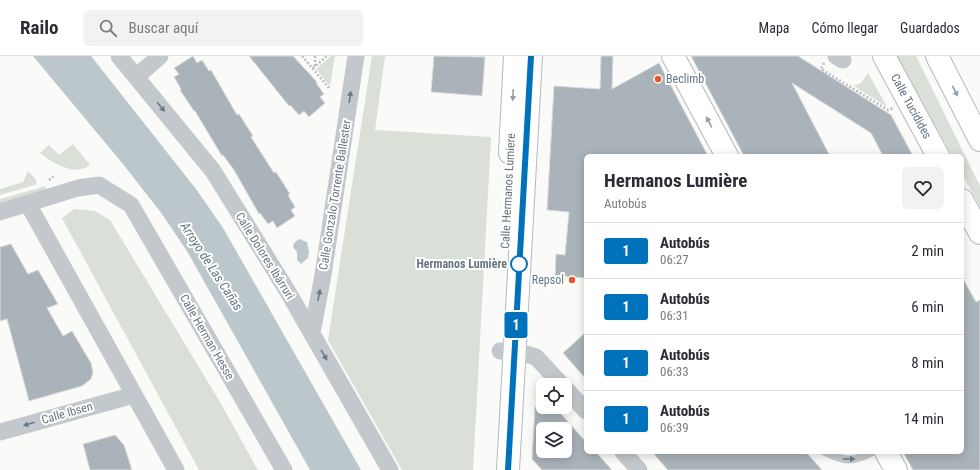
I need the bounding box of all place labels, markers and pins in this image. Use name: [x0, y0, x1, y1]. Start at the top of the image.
place label: Beclimb: [666, 72, 704, 86]
marker: Beclimb: [653, 74, 663, 84]
marker: Hermanos Lumière: [510, 255, 528, 273]
place label: Hermanos Lumière: [416, 257, 507, 271]
place label: Repsol: [532, 273, 564, 287]
marker: Repsol: [567, 275, 577, 285]

